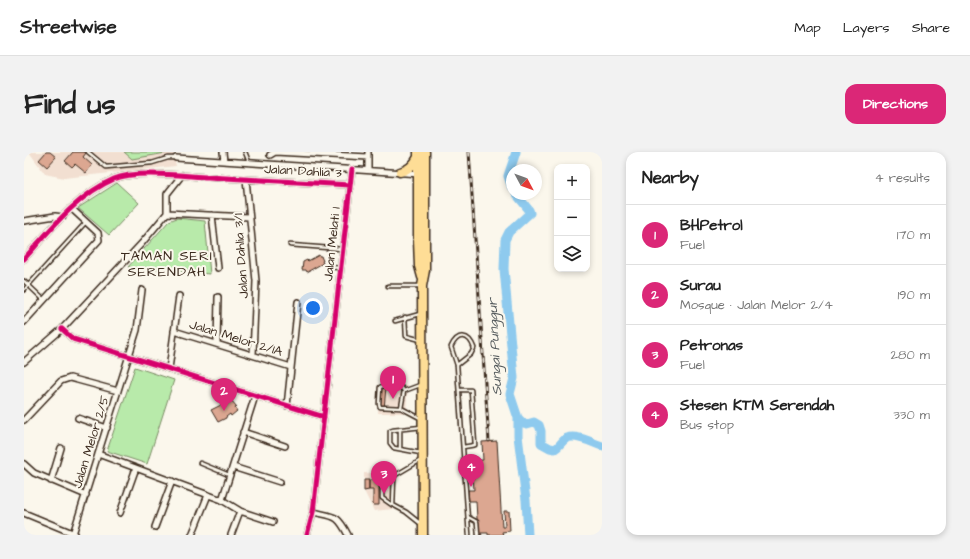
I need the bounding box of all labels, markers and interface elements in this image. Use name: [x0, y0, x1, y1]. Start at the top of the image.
text: Streetwise: [20, 14, 117, 41]
text: Map: [794, 18, 821, 38]
text: Layers: [843, 18, 890, 38]
text: Share: [912, 18, 950, 38]
button: Directions: [845, 84, 946, 124]
text: Find us: [24, 85, 115, 124]
street label: Jalan Dahlia 3: [264, 160, 343, 182]
north arrow: [506, 164, 542, 200]
map controls: [554, 164, 590, 272]
button: +: [554, 164, 590, 200]
text: Nearby: [642, 166, 699, 190]
text: 4 results: [875, 169, 930, 187]
button: −: [554, 200, 590, 236]
street label: Jalan Melati 1: [319, 206, 345, 282]
street label: Jalan Dahlia 3/1: [229, 212, 253, 299]
text: BHPetrol: [680, 215, 743, 236]
text: 1: [654, 226, 656, 244]
text: 170 m: [897, 226, 930, 244]
button: layers: [554, 236, 590, 272]
text: Fuel: [680, 236, 705, 254]
district label: TAMAN SERI SERENDAH: [121, 246, 213, 282]
text: Surau: [680, 275, 721, 296]
text: 2: [651, 286, 659, 304]
text: 190 m: [897, 286, 930, 304]
text: Mosque · Jalan Melor 2/4: [680, 296, 833, 314]
water label: Sungai Punggur: [482, 297, 508, 396]
your location: [303, 298, 323, 318]
street label: Jalan Melor 2/1A: [187, 315, 286, 361]
text: Petronas: [680, 335, 743, 356]
text: 3: [652, 346, 658, 364]
text: 280 m: [891, 346, 930, 364]
text: Fuel: [680, 356, 705, 374]
pin: 1: [380, 366, 406, 399]
pin: 2: [211, 378, 237, 411]
street label: Jalan Melor 2/5: [68, 393, 114, 491]
text: Stesen KTM Serendah: [680, 395, 834, 416]
text: 4: [651, 406, 659, 424]
text: 330 m: [893, 406, 930, 424]
text: Bus stop: [680, 416, 734, 434]
pin: 4: [458, 454, 484, 487]
pin: 3: [371, 461, 397, 494]

